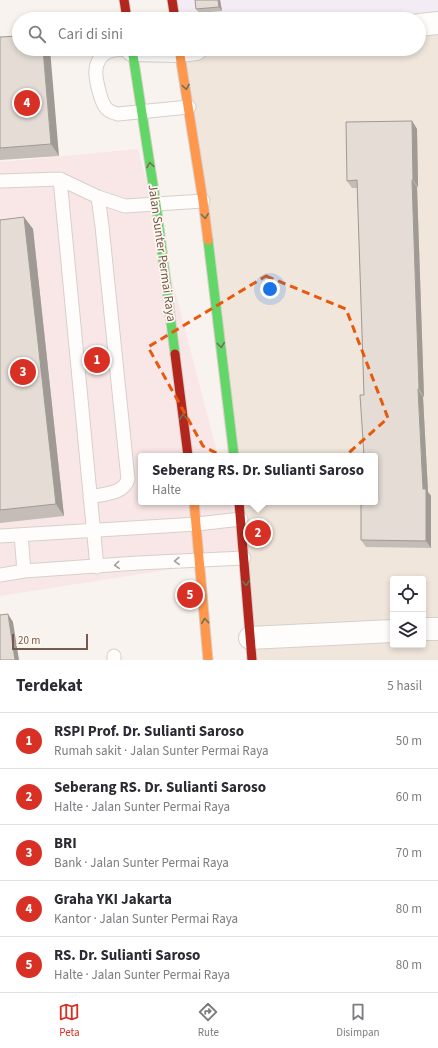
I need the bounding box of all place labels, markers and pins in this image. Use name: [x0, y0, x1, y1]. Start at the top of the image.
pin: 4: [14, 88, 40, 118]
pin: 1: [84, 345, 110, 375]
pin: 3: [10, 357, 36, 387]
pin: 2: [245, 518, 271, 548]
pin: 5: [177, 580, 203, 610]

